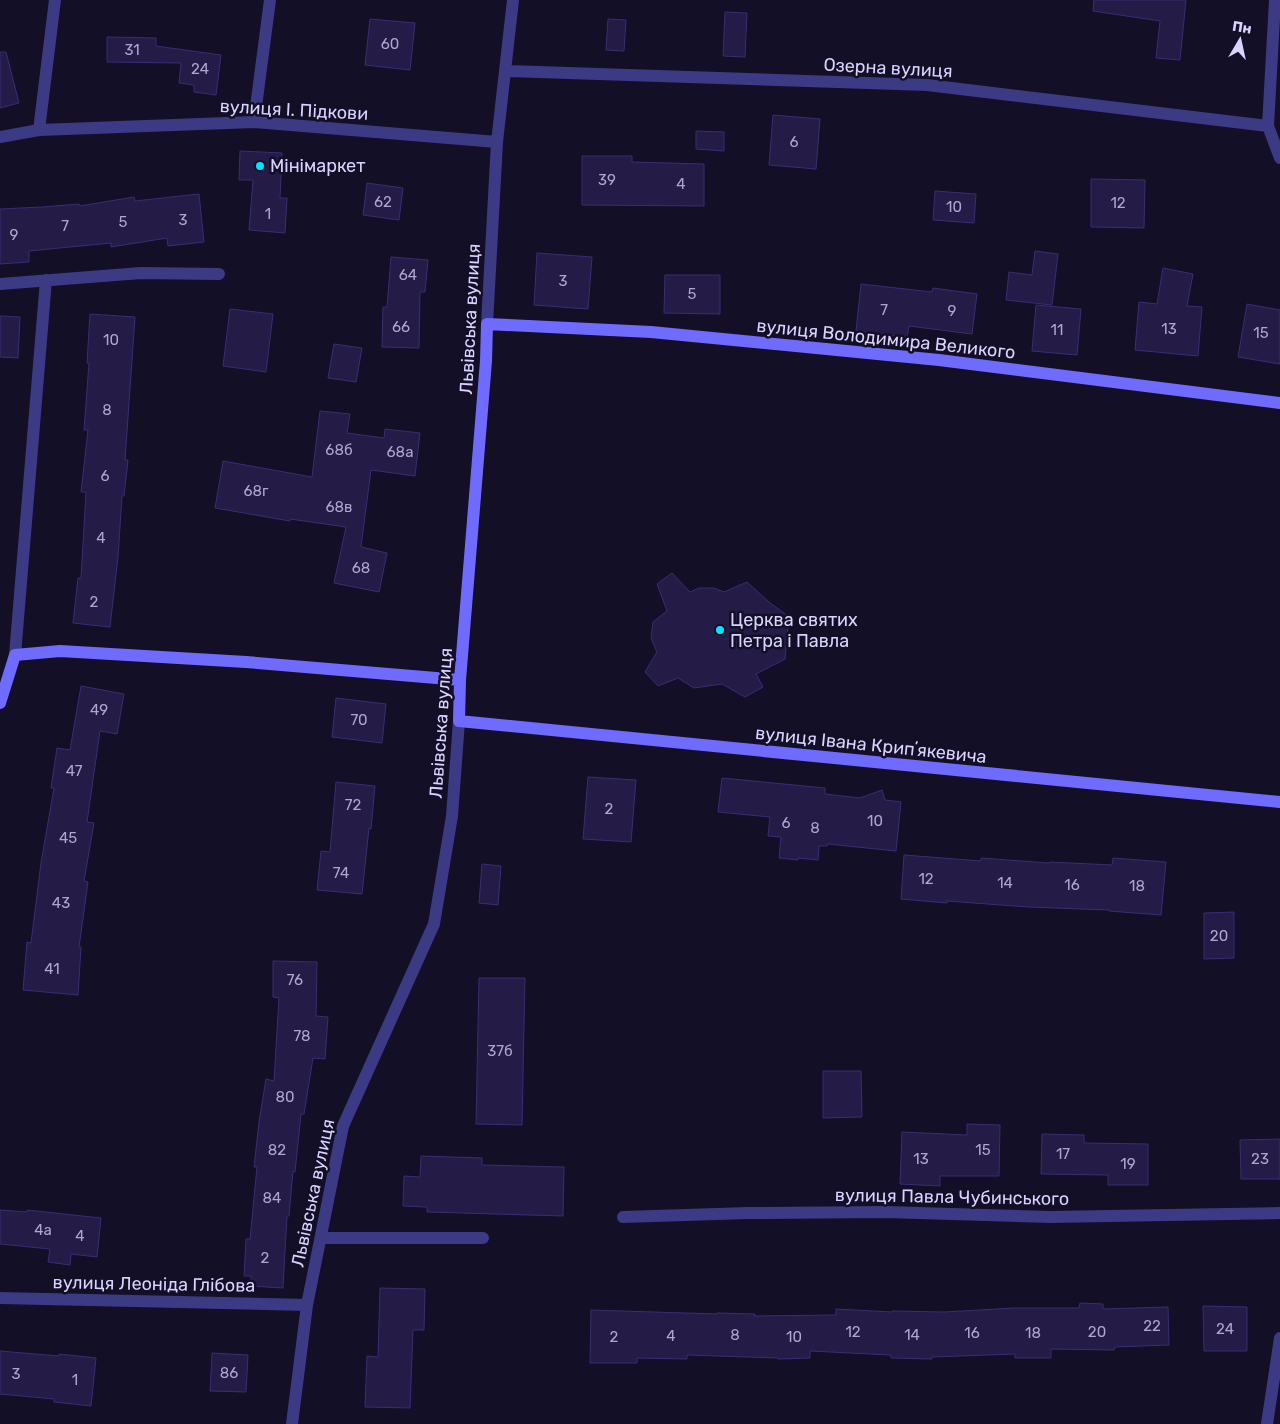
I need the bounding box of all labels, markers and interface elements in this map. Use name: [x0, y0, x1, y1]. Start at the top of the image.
north arrow: [1215, 15, 1265, 65]
text: Пн: [1231, 18, 1253, 38]
house number: 60: [381, 35, 399, 53]
house number: 31: [124, 41, 140, 59]
street label: Озерна вулиця: [823, 54, 953, 82]
house number: 24: [191, 60, 209, 78]
street label: вулиця І. Підкови: [219, 95, 369, 125]
house number: 6: [789, 133, 799, 151]
place label: Мінімаркет: [270, 155, 365, 177]
marker: Мінімаркет: [254, 160, 266, 172]
house number: 39: [598, 171, 616, 189]
house number: 4: [676, 175, 686, 193]
house number: 62: [374, 193, 392, 211]
house number: 12: [1110, 194, 1126, 212]
house number: 10: [946, 198, 962, 216]
house number: 1: [265, 205, 271, 223]
house number: 3: [178, 211, 188, 229]
house number: 5: [119, 213, 128, 231]
house number: 7: [61, 217, 69, 235]
house number: 9: [10, 226, 19, 244]
street label: Львівська вулиця: [455, 243, 485, 395]
house number: 64: [399, 266, 417, 284]
house number: 3: [558, 272, 568, 290]
house number: 5: [688, 285, 697, 303]
house number: 7: [880, 301, 888, 319]
house number: 9: [948, 302, 957, 320]
street label: вулиця Володимира Великого: [756, 314, 1016, 364]
house number: 66: [392, 318, 410, 336]
house number: 13: [1161, 320, 1177, 338]
house number: 11: [1051, 321, 1063, 339]
house number: 15: [1253, 324, 1269, 342]
house number: 10: [103, 331, 119, 349]
house number: 8: [102, 401, 112, 419]
house number: 68б: [325, 441, 353, 459]
house number: 68а: [387, 443, 413, 461]
house number: 6: [100, 467, 110, 485]
house number: 68г: [243, 482, 269, 500]
house number: 68в: [325, 498, 353, 516]
house number: 4: [96, 529, 106, 547]
house number: 68: [352, 559, 370, 577]
house number: 2: [90, 593, 99, 611]
place label: Церква святих Петра і Павла: [730, 609, 858, 652]
marker: Церква святих Петра і Павла: [714, 624, 726, 636]
street label: Львівська вулиця: [425, 647, 457, 799]
house number: 49: [90, 701, 108, 719]
house number: 70: [350, 711, 368, 729]
street label: вулиця Івана Крипʼякевича: [754, 722, 988, 768]
house number: 47: [66, 762, 83, 780]
house number: 72: [345, 796, 361, 814]
house number: 2: [605, 800, 614, 818]
house number: 10: [867, 812, 883, 830]
house number: 6: [781, 814, 791, 832]
house number: 8: [810, 819, 820, 837]
house number: 45: [59, 829, 77, 847]
house number: 74: [333, 864, 349, 882]
house number: 12: [918, 870, 934, 888]
house number: 14: [997, 874, 1013, 892]
house number: 16: [1064, 876, 1080, 894]
house number: 18: [1129, 877, 1145, 895]
house number: 43: [52, 894, 70, 912]
house number: 20: [1210, 927, 1228, 945]
house number: 41: [44, 960, 60, 978]
house number: 76: [287, 971, 303, 989]
house number: 78: [293, 1027, 311, 1045]
house number: 37б: [487, 1042, 513, 1060]
house number: 80: [275, 1088, 295, 1106]
street label: Львівська вулиця: [287, 1117, 339, 1269]
house number: 82: [268, 1141, 286, 1159]
house number: 15: [975, 1141, 991, 1159]
house number: 17: [1056, 1145, 1070, 1163]
house number: 13: [913, 1150, 929, 1168]
house number: 23: [1251, 1150, 1269, 1168]
house number: 19: [1120, 1155, 1136, 1173]
street label: вулиця Павла Чубинського: [835, 1184, 1069, 1210]
house number: 84: [263, 1189, 281, 1207]
house number: 4а: [34, 1221, 52, 1239]
house number: 4: [75, 1227, 85, 1245]
house number: 2: [261, 1249, 270, 1267]
street label: вулиця Леоніда Глібова: [53, 1271, 255, 1297]
house number: 22: [1143, 1317, 1161, 1335]
house number: 24: [1216, 1320, 1234, 1338]
house number: 12: [845, 1323, 861, 1341]
house number: 20: [1088, 1323, 1106, 1341]
house number: 16: [964, 1324, 980, 1342]
house number: 18: [1025, 1324, 1041, 1342]
house number: 8: [730, 1326, 740, 1344]
house number: 14: [904, 1326, 920, 1344]
house number: 4: [666, 1327, 676, 1345]
house number: 2: [610, 1328, 619, 1346]
house number: 10: [786, 1328, 802, 1346]
house number: 86: [220, 1364, 238, 1382]
house number: 3: [11, 1365, 21, 1383]
house number: 1: [72, 1371, 78, 1389]

